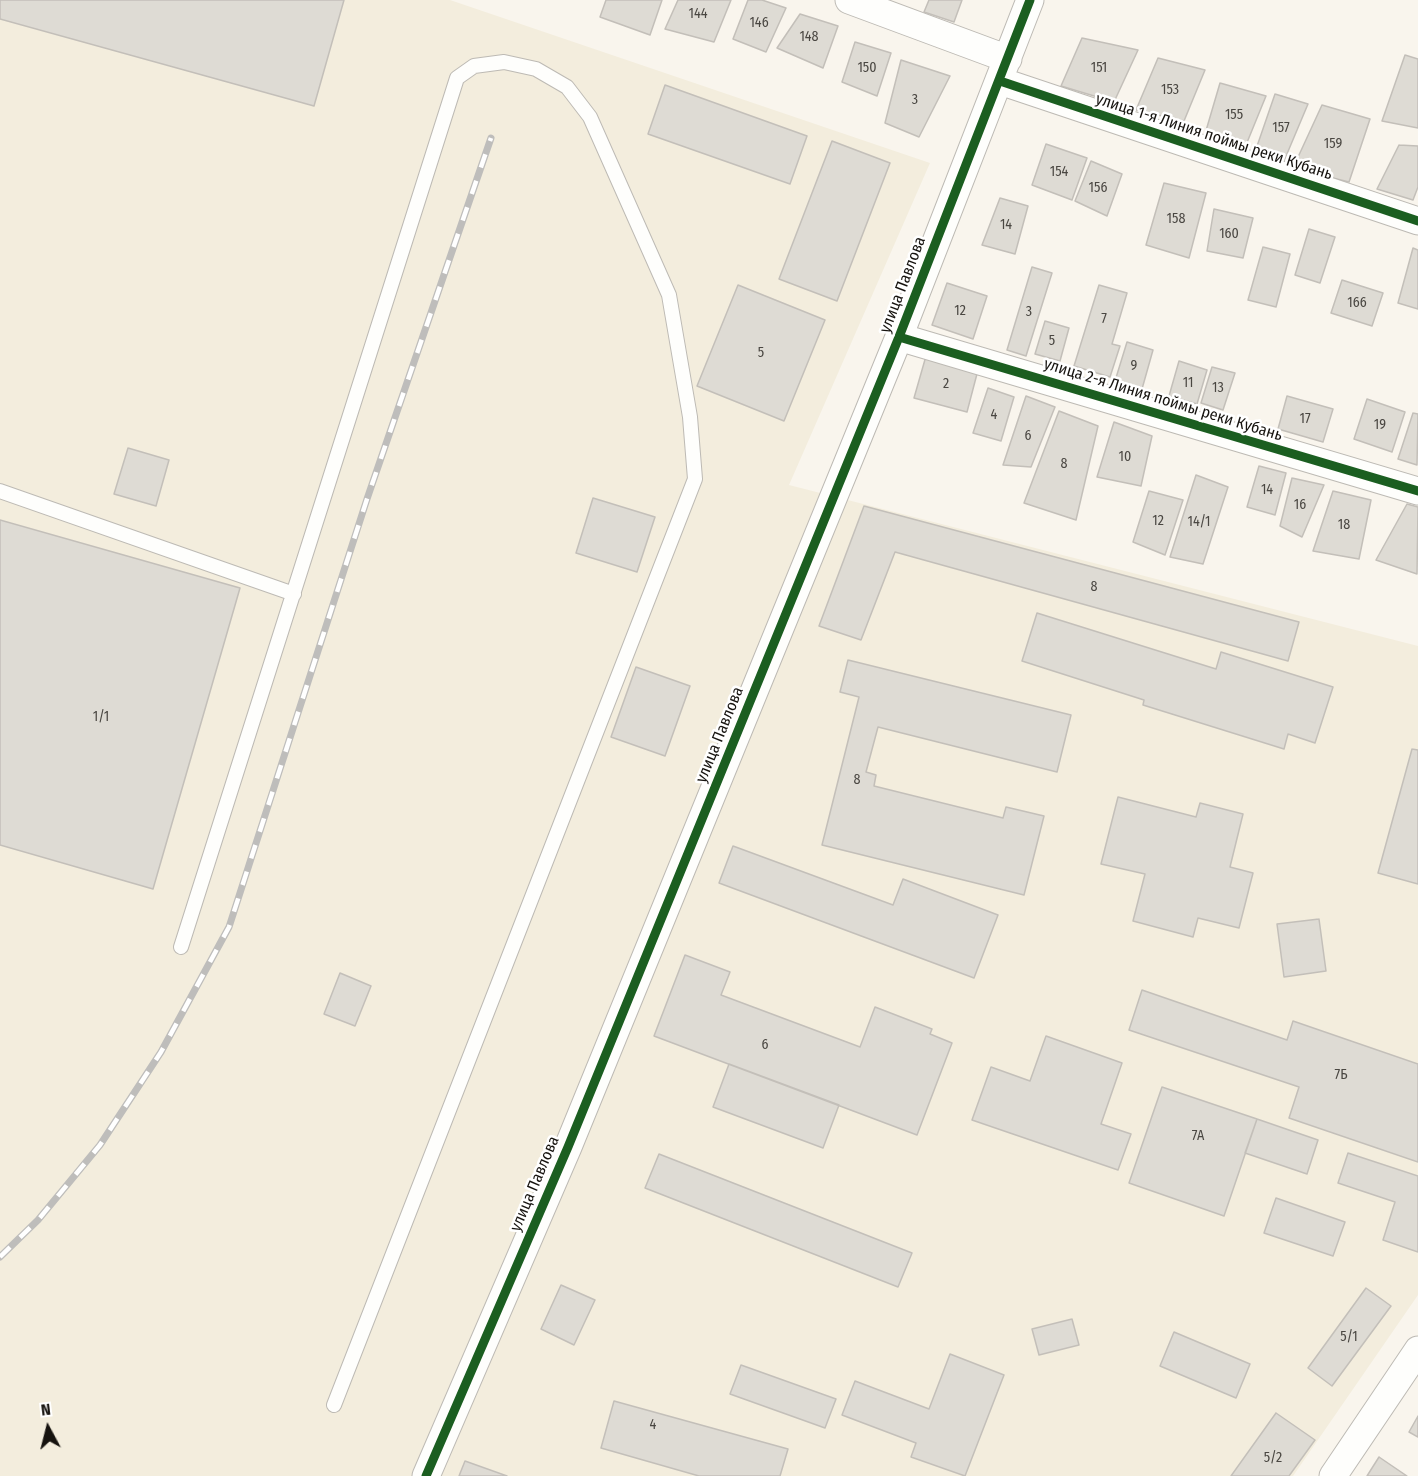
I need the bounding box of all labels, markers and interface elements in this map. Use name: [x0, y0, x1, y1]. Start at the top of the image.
house number: 144: [688, 6, 708, 22]
house number: 146: [749, 15, 769, 31]
house number: 148: [799, 29, 819, 45]
house number: 150: [857, 60, 877, 76]
house number: 151: [1091, 60, 1107, 76]
house number: 153: [1161, 82, 1179, 98]
street label: улица 1-я Линия поймы реки Кубань: [1093, 90, 1335, 184]
house number: 3: [912, 92, 918, 108]
house number: 155: [1225, 107, 1243, 123]
house number: 157: [1272, 120, 1290, 136]
house number: 159: [1324, 136, 1342, 152]
house number: 154: [1050, 164, 1068, 180]
house number: 156: [1089, 180, 1107, 196]
house number: 158: [1167, 211, 1185, 227]
house number: 14: [1000, 217, 1012, 233]
house number: 160: [1219, 226, 1239, 242]
street label: улица Павлова: [876, 234, 930, 336]
house number: 166: [1347, 295, 1367, 311]
house number: 12: [954, 303, 966, 319]
house number: 3: [1026, 304, 1032, 320]
house number: 7: [1101, 311, 1107, 327]
house number: 5: [1049, 333, 1055, 349]
house number: 5: [758, 345, 764, 361]
street label: улица 2-я Линия поймы реки Кубань: [1041, 354, 1285, 446]
house number: 9: [1131, 358, 1137, 374]
house number: 11: [1183, 375, 1193, 391]
house number: 2: [943, 376, 949, 392]
house number: 13: [1212, 380, 1224, 396]
house number: 4: [991, 407, 997, 423]
house number: 17: [1299, 411, 1311, 427]
house number: 19: [1374, 417, 1386, 433]
house number: 6: [1025, 428, 1031, 444]
house number: 10: [1119, 449, 1131, 465]
house number: 8: [1061, 456, 1067, 472]
house number: 14: [1261, 482, 1273, 498]
house number: 16: [1294, 497, 1306, 513]
house number: 12: [1152, 513, 1164, 529]
house number: 14/1: [1187, 514, 1211, 530]
house number: 18: [1338, 517, 1350, 533]
house number: 8: [1091, 579, 1097, 595]
street label: улица Павлова: [692, 684, 748, 786]
house number: 1/1: [93, 709, 109, 725]
house number: 8: [854, 772, 860, 788]
house number: 6: [762, 1037, 768, 1053]
house number: 7Б: [1334, 1067, 1348, 1083]
house number: 7А: [1192, 1128, 1204, 1144]
street label: улица Павлова: [506, 1133, 564, 1235]
house number: 5/1: [1340, 1329, 1358, 1345]
north arrow: [18, 1398, 78, 1458]
text: N: [40, 1400, 52, 1420]
house number: 4: [650, 1417, 656, 1433]
house number: 5/2: [1264, 1450, 1282, 1466]

